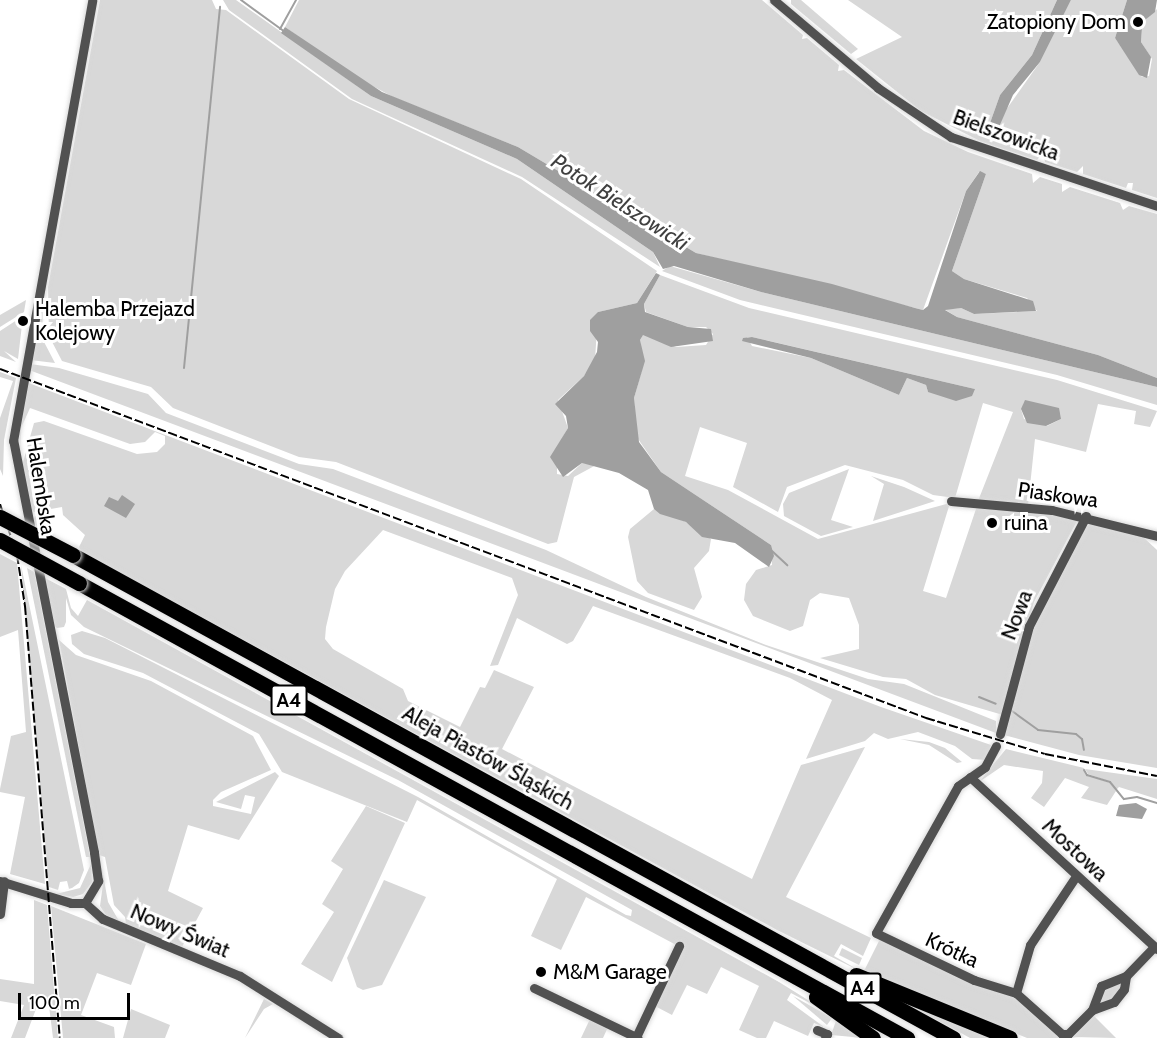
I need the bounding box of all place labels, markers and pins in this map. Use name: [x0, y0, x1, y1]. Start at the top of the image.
place label: Zatopiony Dom: [987, 9, 1126, 35]
marker: Zatopiony Dom: [1131, 15, 1145, 29]
place label: Halemba Przejazd Kolejowy: [35, 296, 195, 346]
marker: Halemba Przejazd Kolejowy: [16, 314, 30, 328]
place label: ruina: [1004, 510, 1048, 536]
marker: ruina: [985, 516, 999, 530]
place label: M&M Garage: [553, 959, 667, 985]
marker: M&M Garage: [534, 965, 548, 979]

